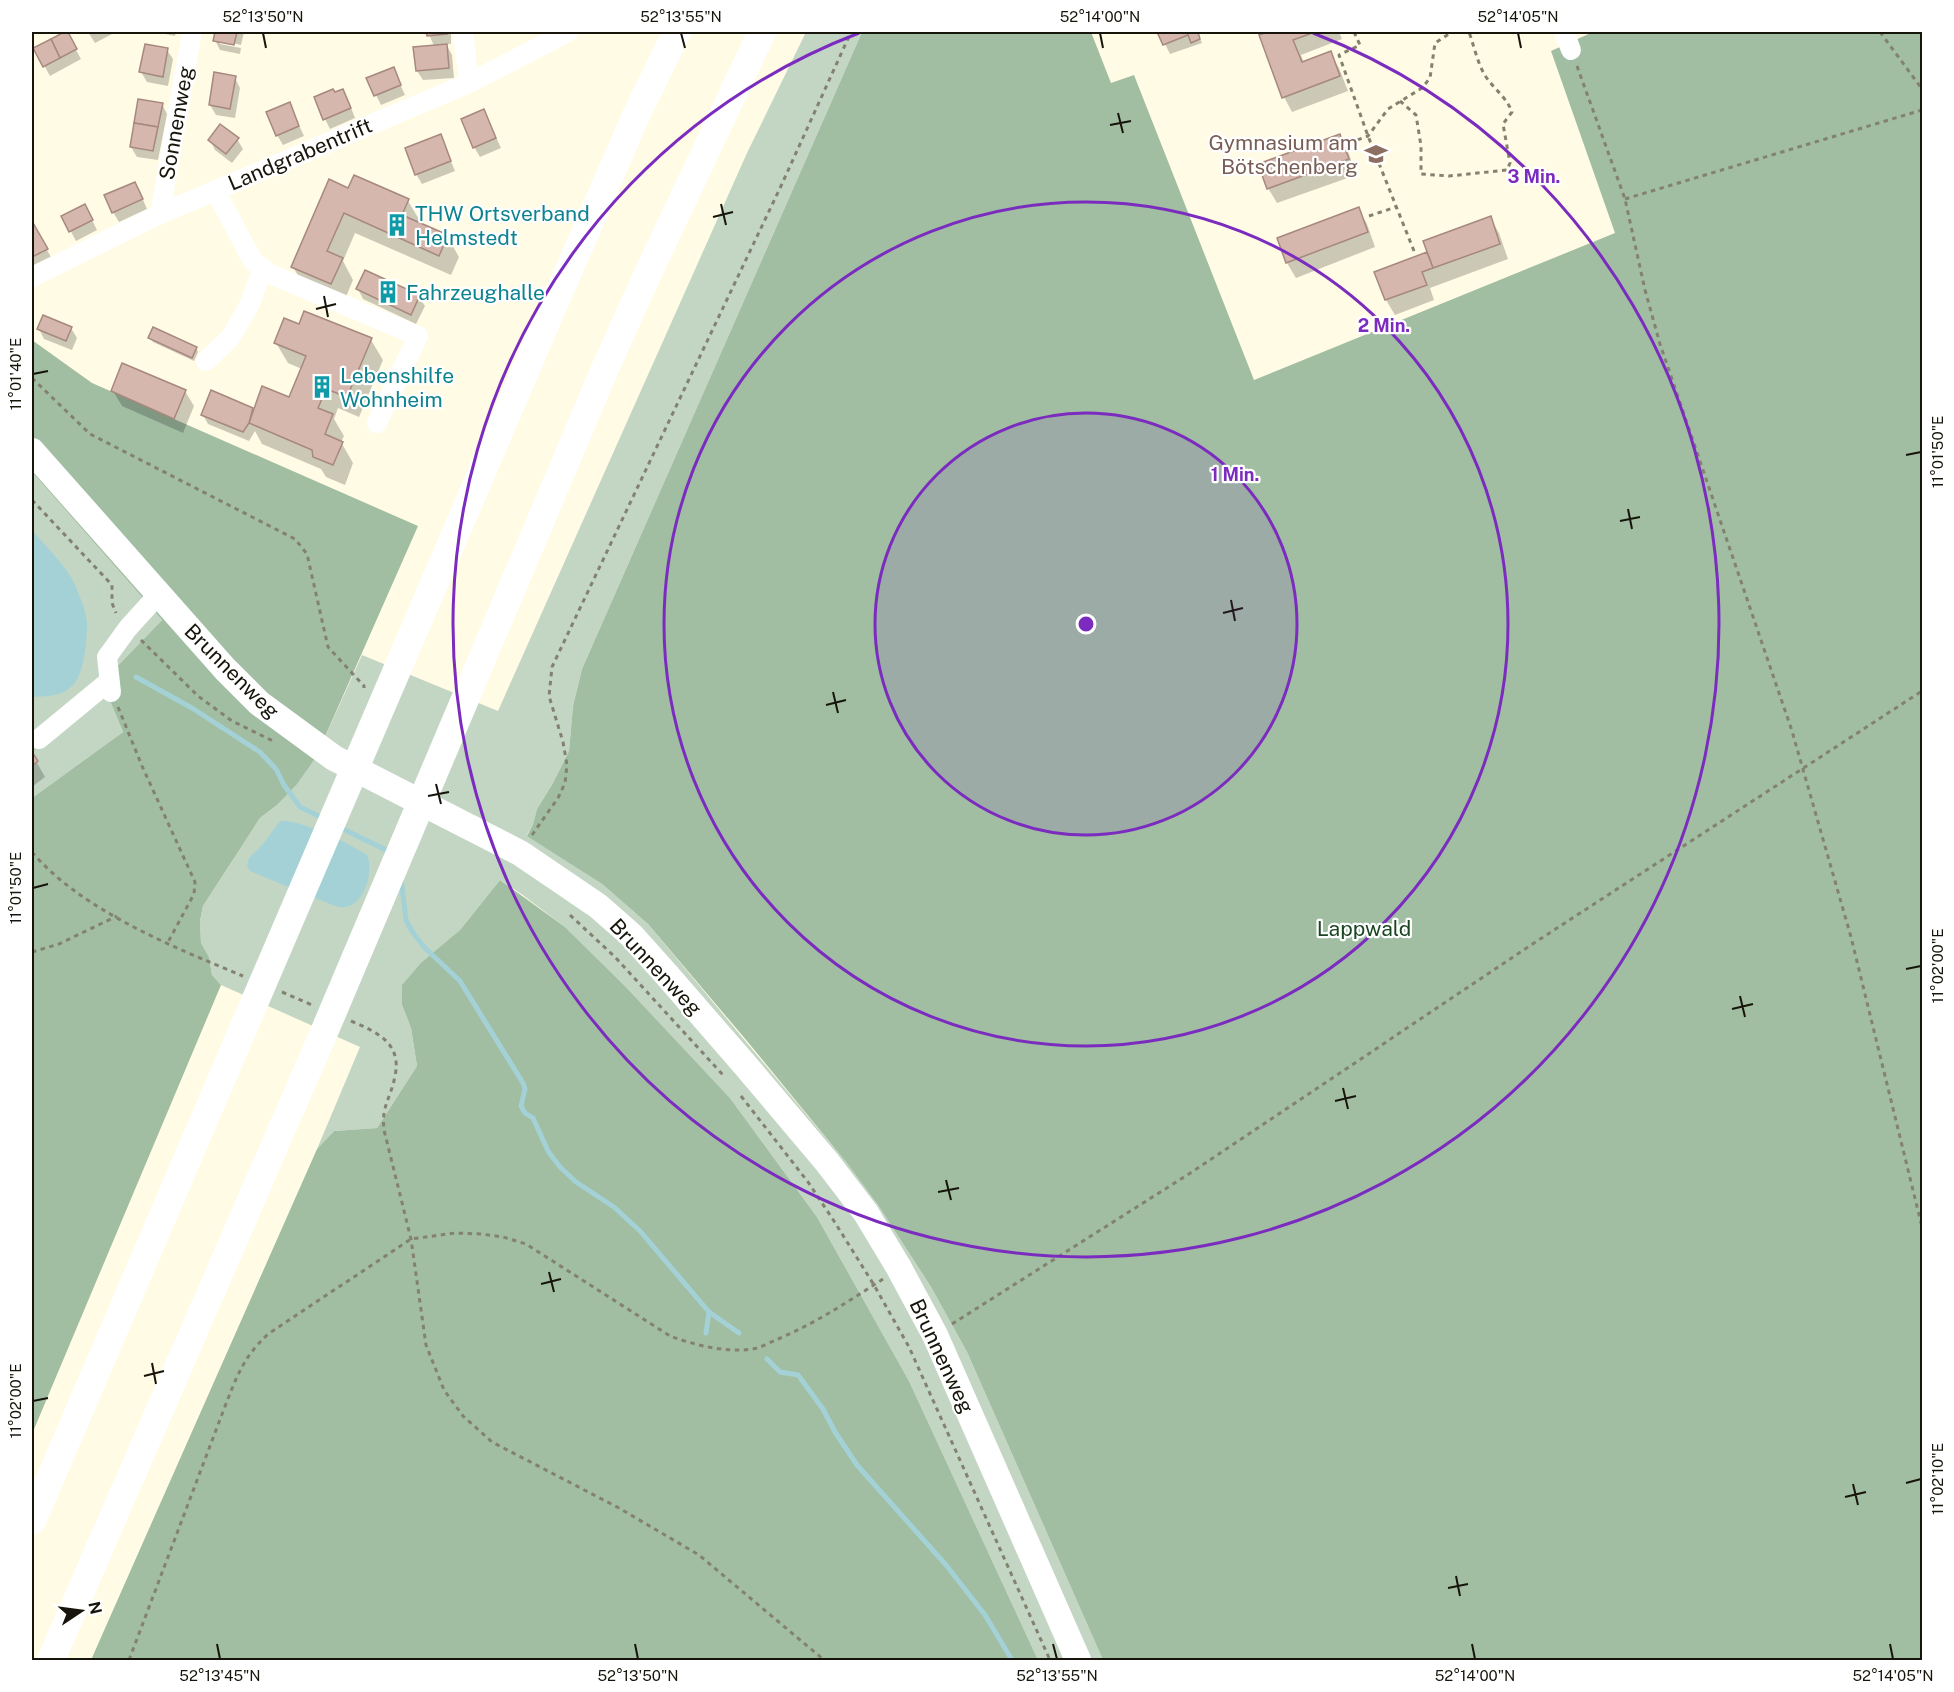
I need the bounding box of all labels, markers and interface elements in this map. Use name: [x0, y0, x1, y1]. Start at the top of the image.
text: 52°13'50"N: [222, 8, 304, 25]
text: 52°13'55"N: [640, 8, 722, 25]
text: 52°14'00"N: [1060, 8, 1140, 25]
text: 52°14'05"N: [1477, 8, 1559, 25]
street label: Sonnenweg: [154, 64, 198, 182]
street label: Landgrabentrift: [224, 112, 376, 196]
place label: Gymnasium am Bötschenberg: [1208, 130, 1358, 179]
school or university icon: Gymnasium am Bötschenberg: [1363, 141, 1389, 167]
text: 3 Min.: [1508, 166, 1560, 187]
place label: THW Ortsverband Helmstedt: [415, 201, 590, 250]
building icon: THW Ortsverband Helmstedt: [384, 212, 410, 238]
building icon: Fahrzeughalle: [375, 279, 401, 305]
place label: Fahrzeughalle: [406, 280, 545, 305]
text: 2 Min.: [1358, 315, 1410, 336]
text: 11°01'40"E: [7, 338, 24, 410]
place label: Lebenshilfe Wohnheim: [340, 363, 454, 412]
building icon: Lebenshilfe Wohnheim: [309, 374, 335, 400]
text: 11°01'50"E: [1929, 416, 1946, 488]
text: 1 Min.: [1211, 464, 1259, 485]
centre of rings: [1076, 614, 1096, 634]
street label: Brunnenweg: [179, 618, 285, 724]
text: 11°01'50"E: [7, 852, 24, 924]
street label: Brunnenweg: [605, 913, 707, 1021]
park label: Lappwald: [1317, 916, 1411, 941]
text: 11°02'00"E: [1929, 929, 1946, 1003]
street label: Brunnenweg: [905, 1295, 979, 1417]
text: 11°02'00"E: [7, 1364, 24, 1438]
text: 11°02'10"E: [1929, 1443, 1946, 1515]
north arrow: [51, 1581, 111, 1641]
text: N: [84, 1600, 106, 1616]
text: 52°13'45"N: [179, 1667, 261, 1684]
text: 52°13'50"N: [597, 1667, 679, 1684]
text: 52°13'55"N: [1016, 1667, 1098, 1684]
text: 52°14'00"N: [1435, 1667, 1515, 1684]
text: 52°14'05"N: [1852, 1667, 1934, 1684]

